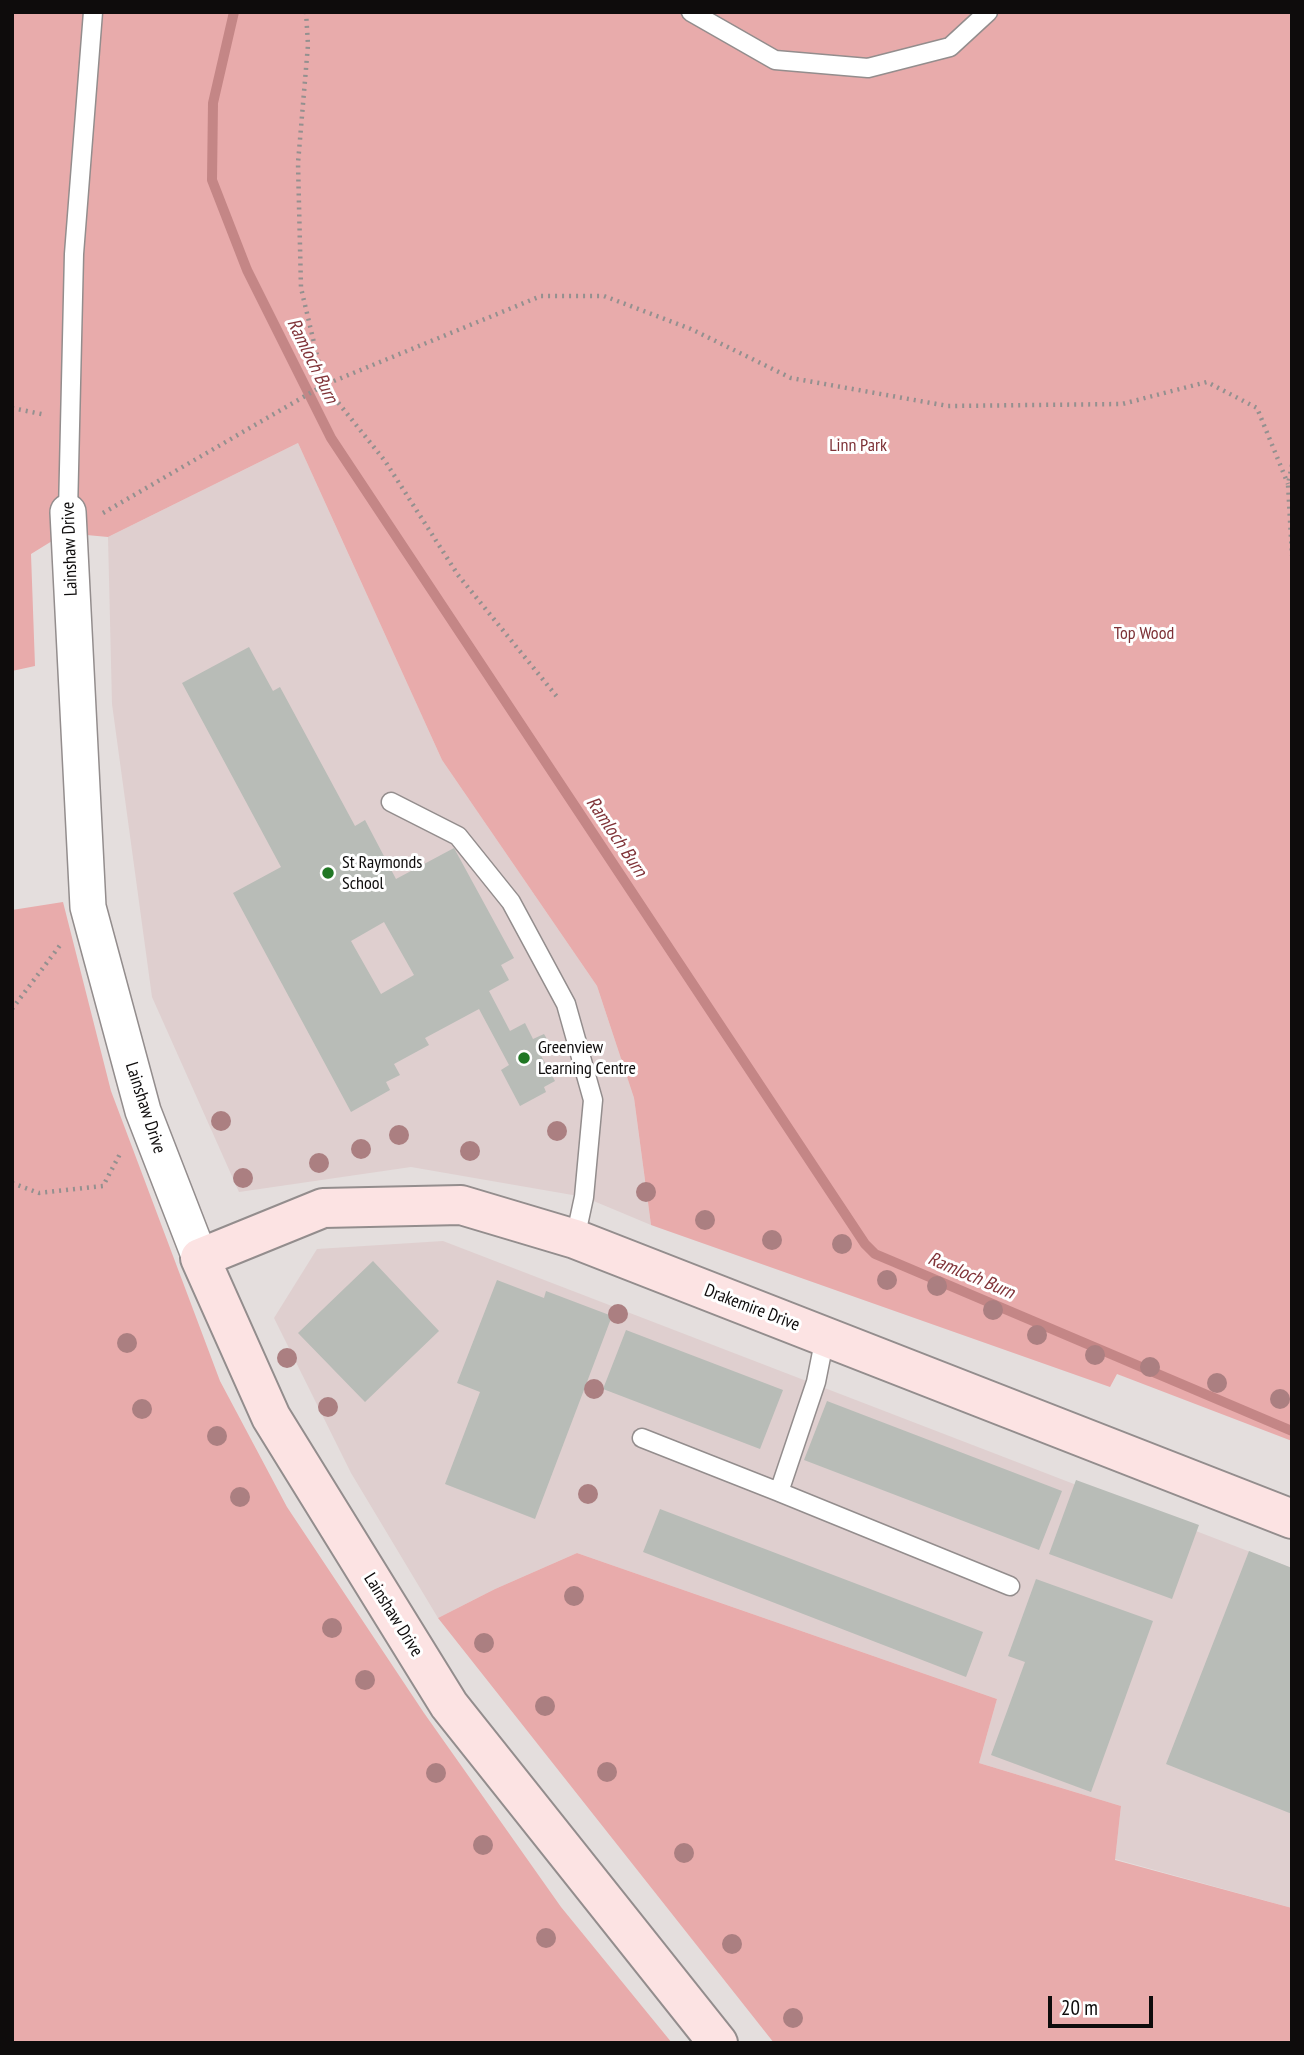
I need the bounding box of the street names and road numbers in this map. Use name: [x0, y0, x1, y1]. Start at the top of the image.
street label: Lainshaw Drive: [58, 501, 82, 597]
street label: Lainshaw Drive: [120, 1060, 170, 1156]
street label: Drakemire Drive: [701, 1280, 803, 1336]
street label: Lainshaw Drive: [359, 1569, 427, 1661]

